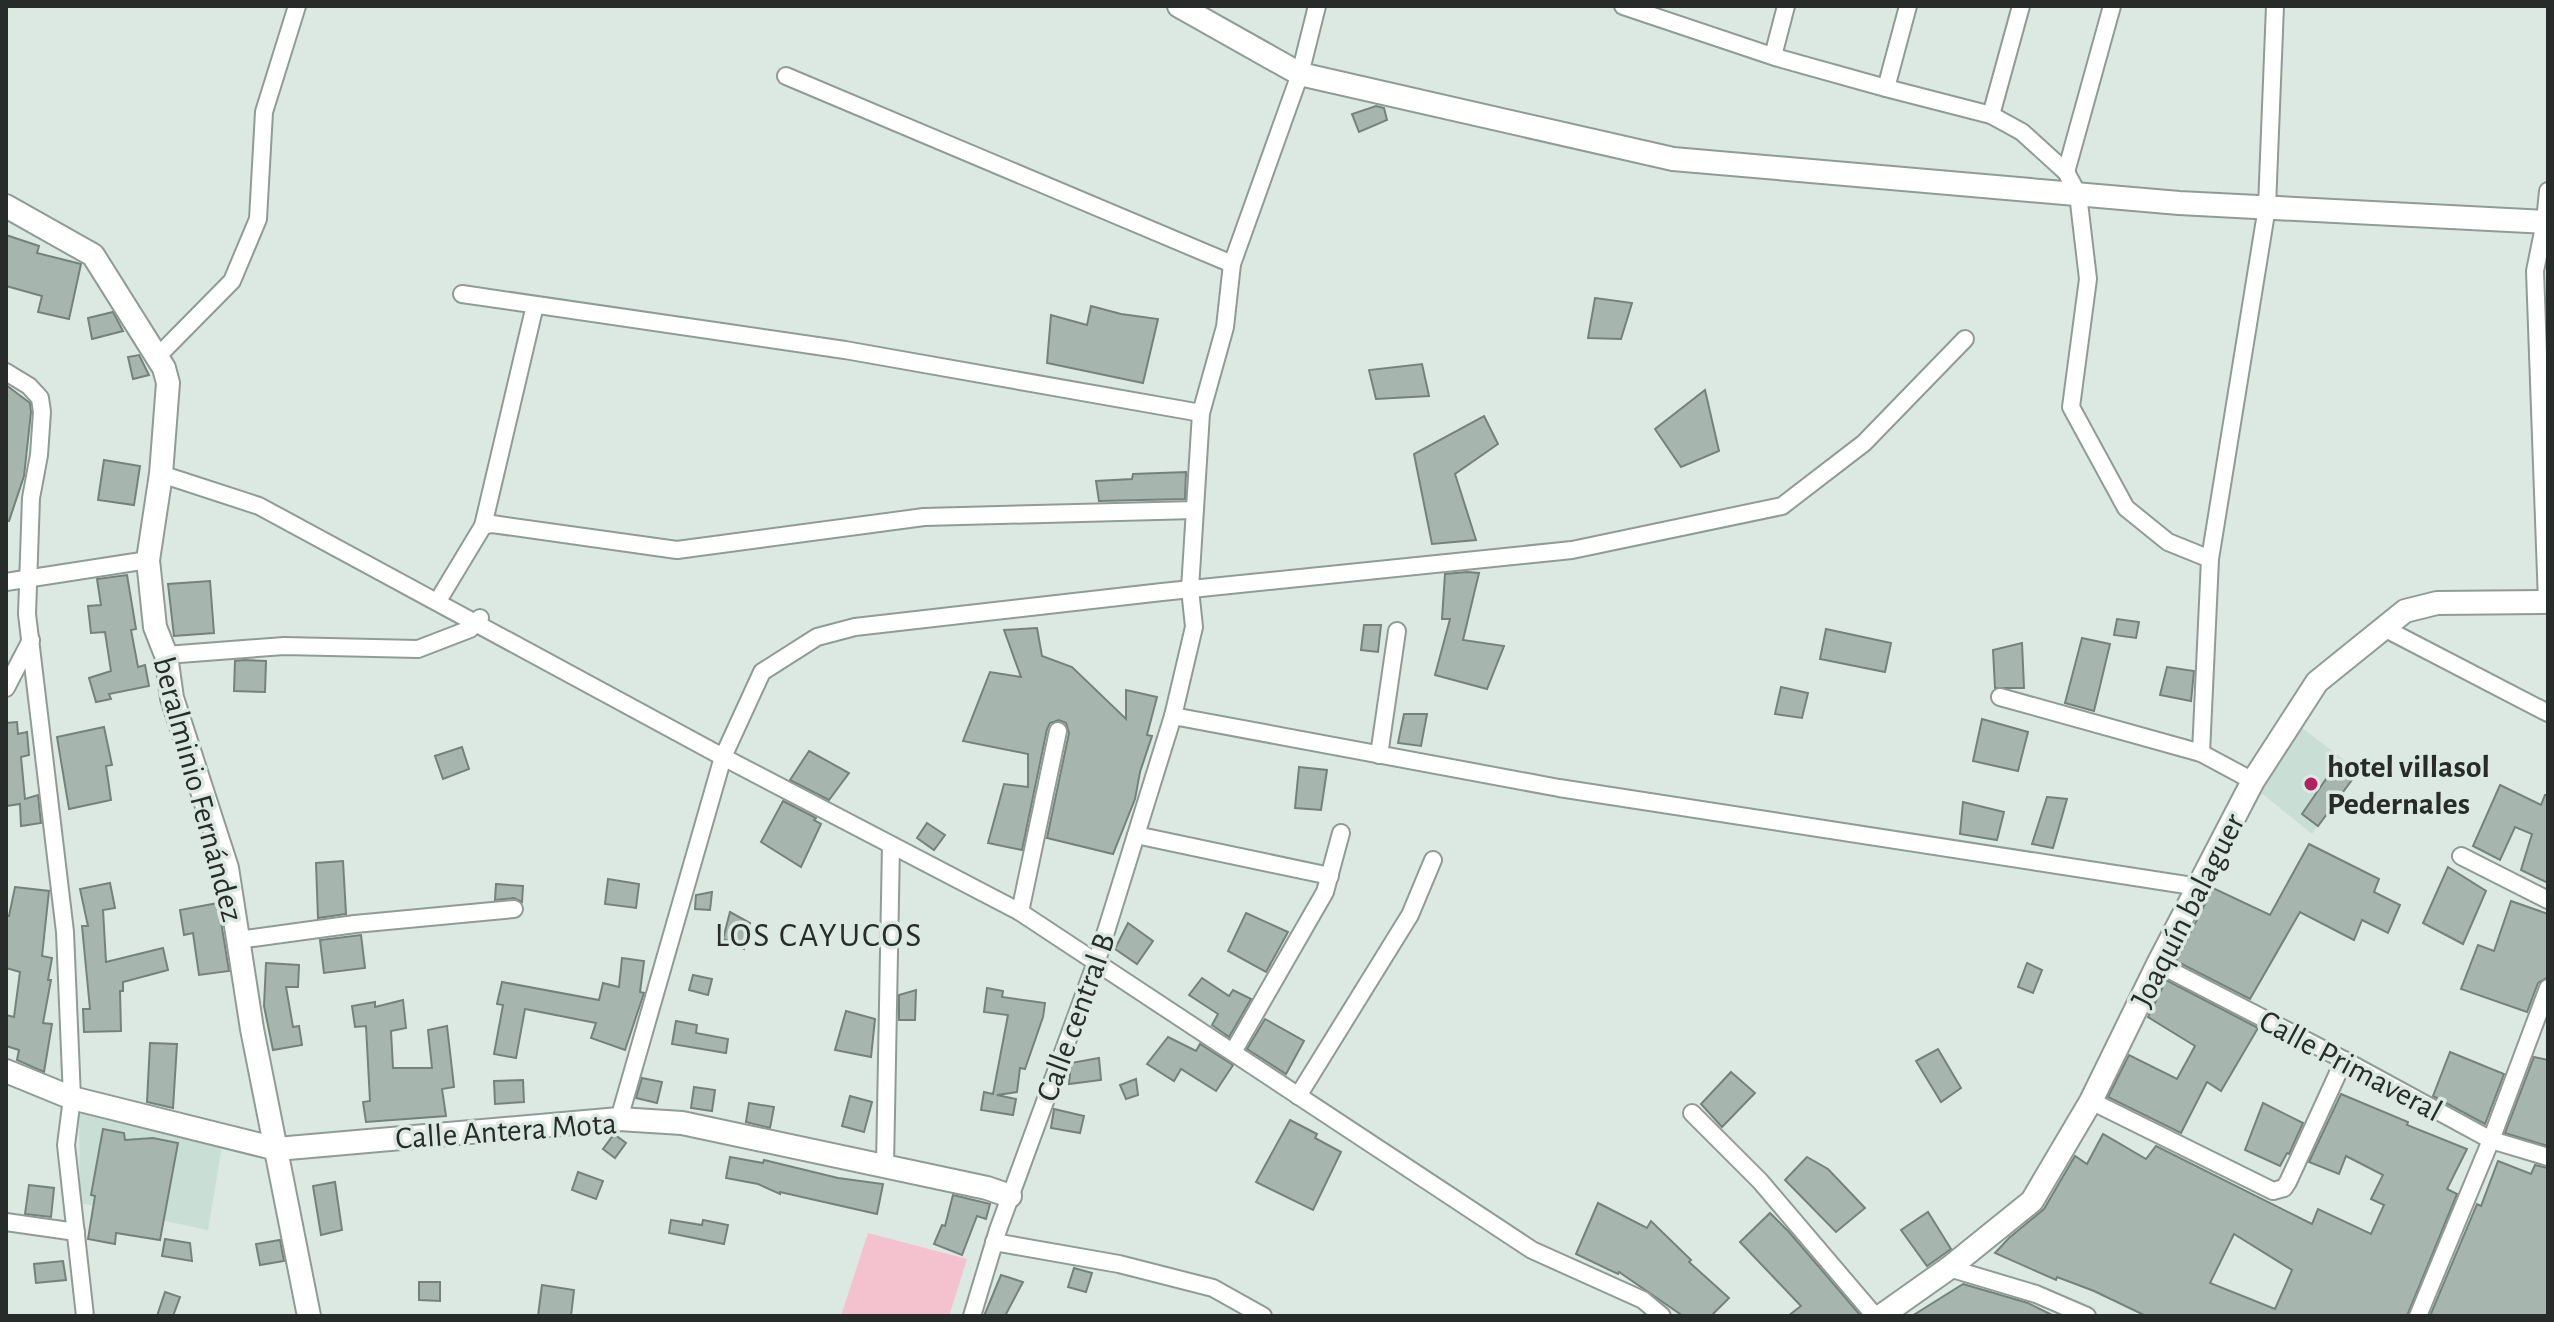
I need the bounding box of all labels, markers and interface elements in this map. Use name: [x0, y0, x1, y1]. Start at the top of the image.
street label: beralminio Fernández: [147, 654, 249, 925]
place label: hotel villasol Pedernales: [2327, 751, 2490, 820]
marker: hotel villasol Pedernales: [2302, 775, 2320, 793]
street label: Joaquín balaguer: [2125, 808, 2251, 1013]
district label: LOS CAYUCOS: [715, 919, 923, 953]
street label: Calle central B: [1031, 929, 1121, 1106]
street label: Calle Primaveral: [2254, 1004, 2447, 1127]
street label: Calle Antera Mota: [394, 1107, 618, 1155]

